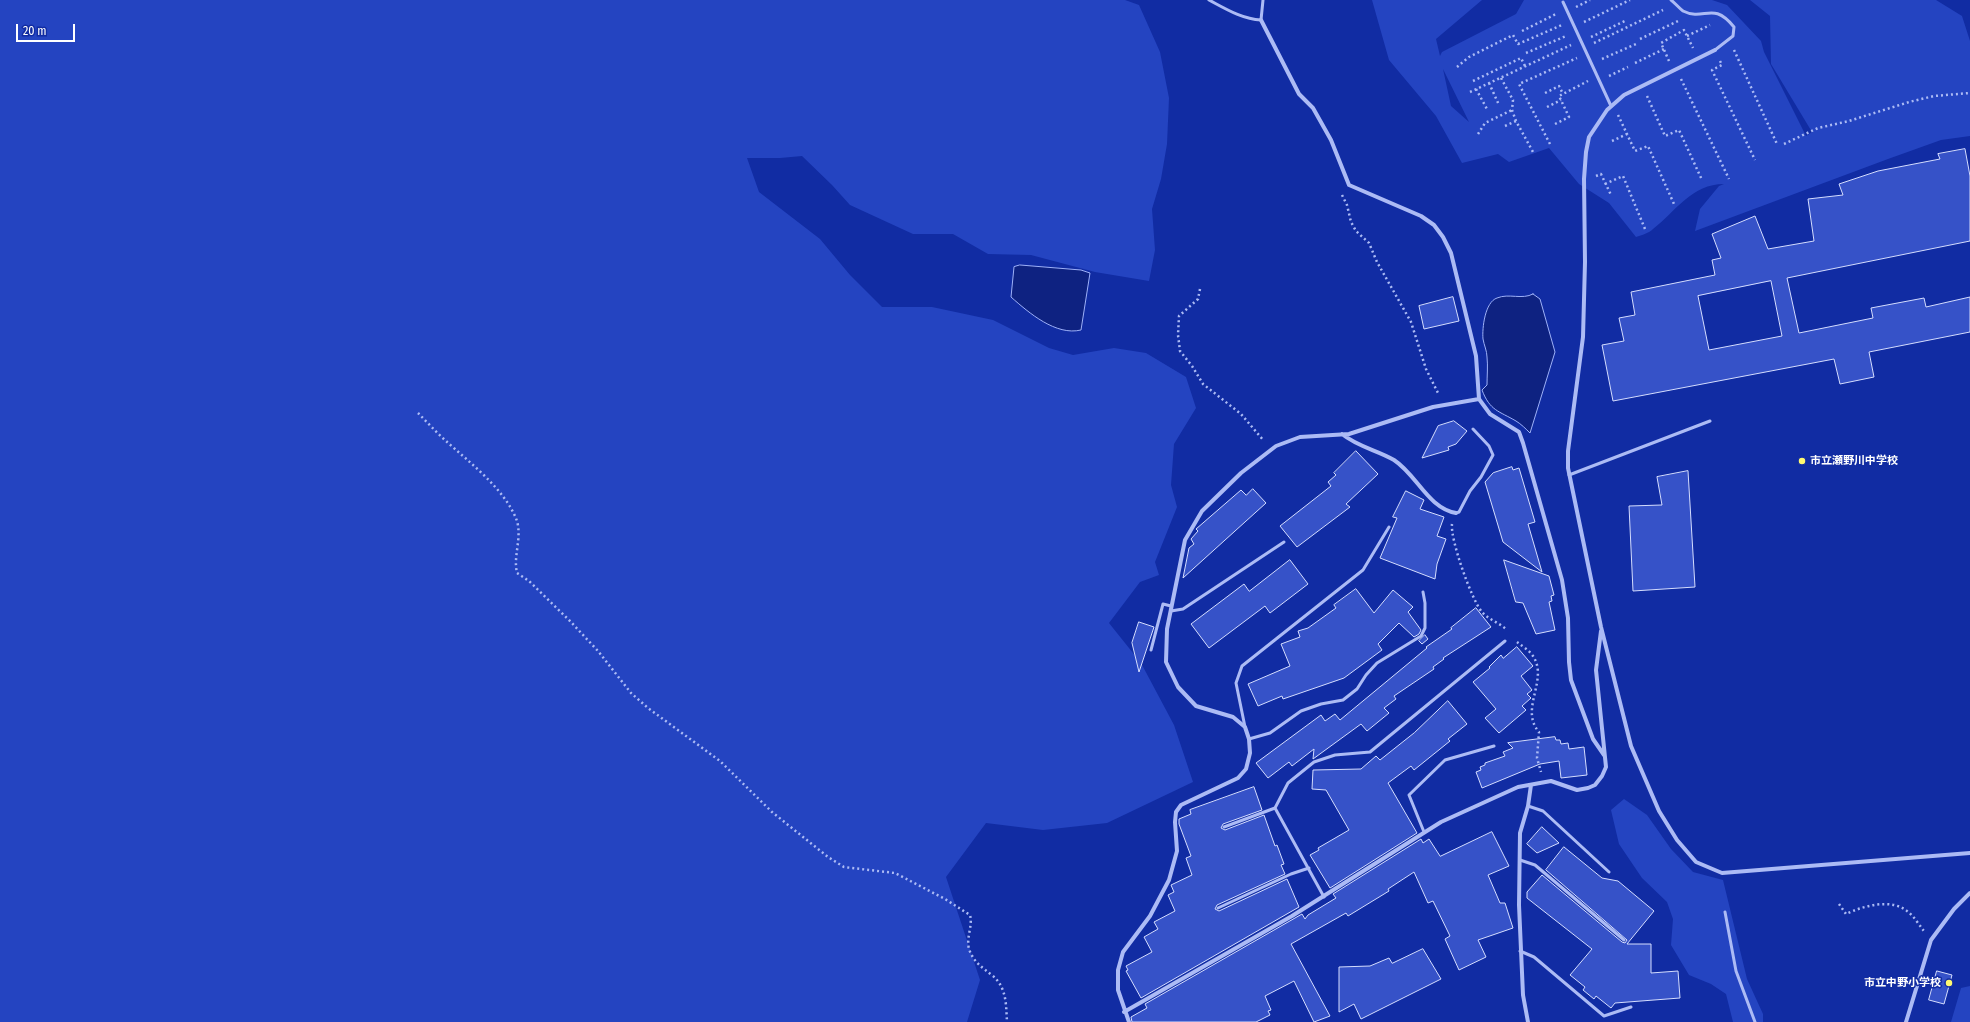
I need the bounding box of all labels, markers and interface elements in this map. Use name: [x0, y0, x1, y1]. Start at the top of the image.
scale bar: [18, 16, 77, 42]
text: 20 m: [23, 24, 47, 38]
place label: 市立瀬野川中学校: [1810, 454, 1898, 468]
marker: 市立瀬野川中学校: [1797, 456, 1807, 466]
place label: 市立中野小学校: [1864, 976, 1941, 990]
marker: 市立中野小学校: [1944, 978, 1954, 988]

